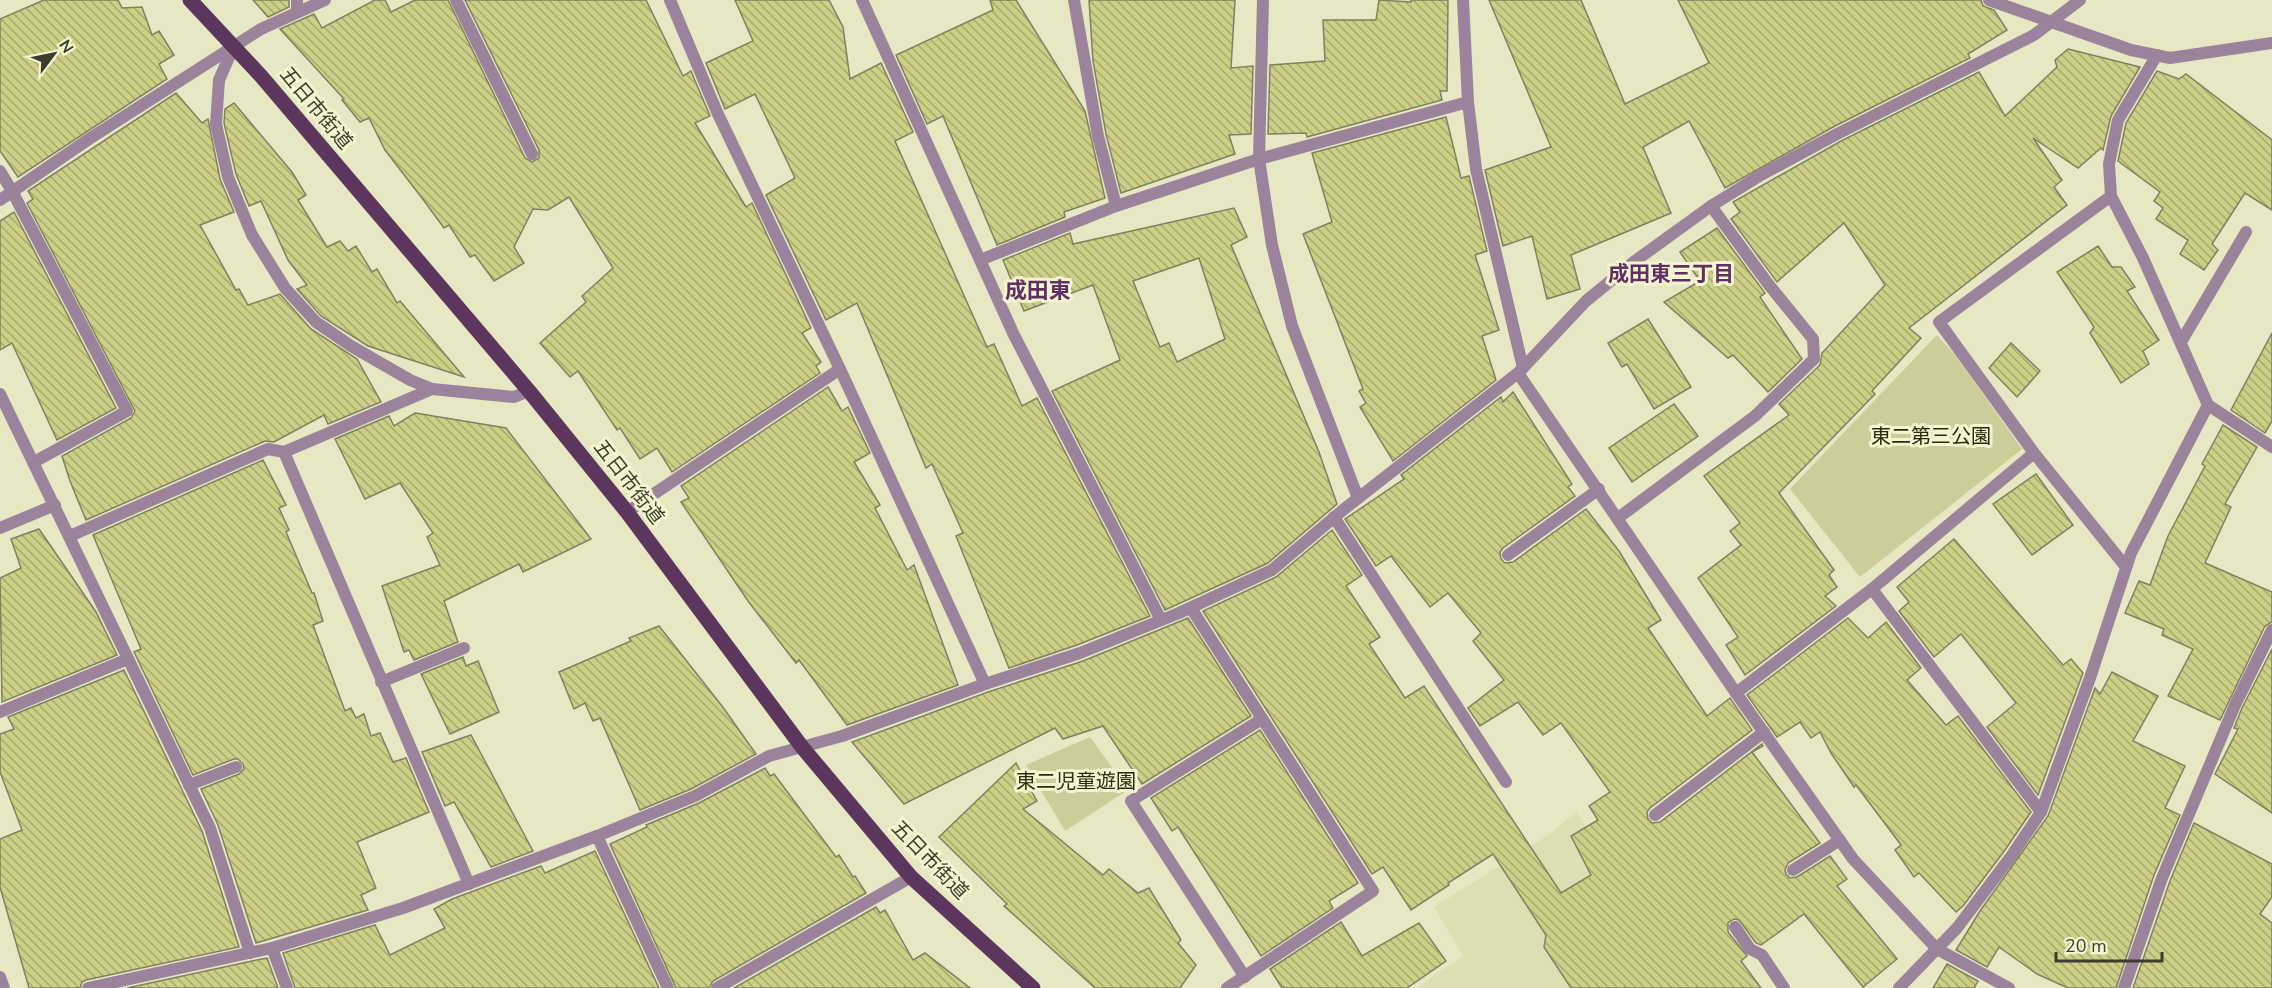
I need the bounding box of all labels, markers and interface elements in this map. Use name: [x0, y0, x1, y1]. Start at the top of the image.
north arrow: [24, 24, 84, 84]
text: N: [53, 36, 78, 57]
street label: 五日市街道: [274, 61, 358, 155]
district label: 成田東三丁目: [1608, 260, 1734, 288]
district label: 成田東: [1005, 276, 1071, 306]
park label: 東二第三公園: [1871, 423, 1991, 450]
street label: 五日市街道: [588, 434, 670, 530]
park label: 東二児童遊園: [1016, 768, 1136, 795]
street label: 五日市街道: [886, 815, 974, 905]
scale bar: [2056, 925, 2162, 963]
text: 20 m: [2065, 934, 2107, 958]

